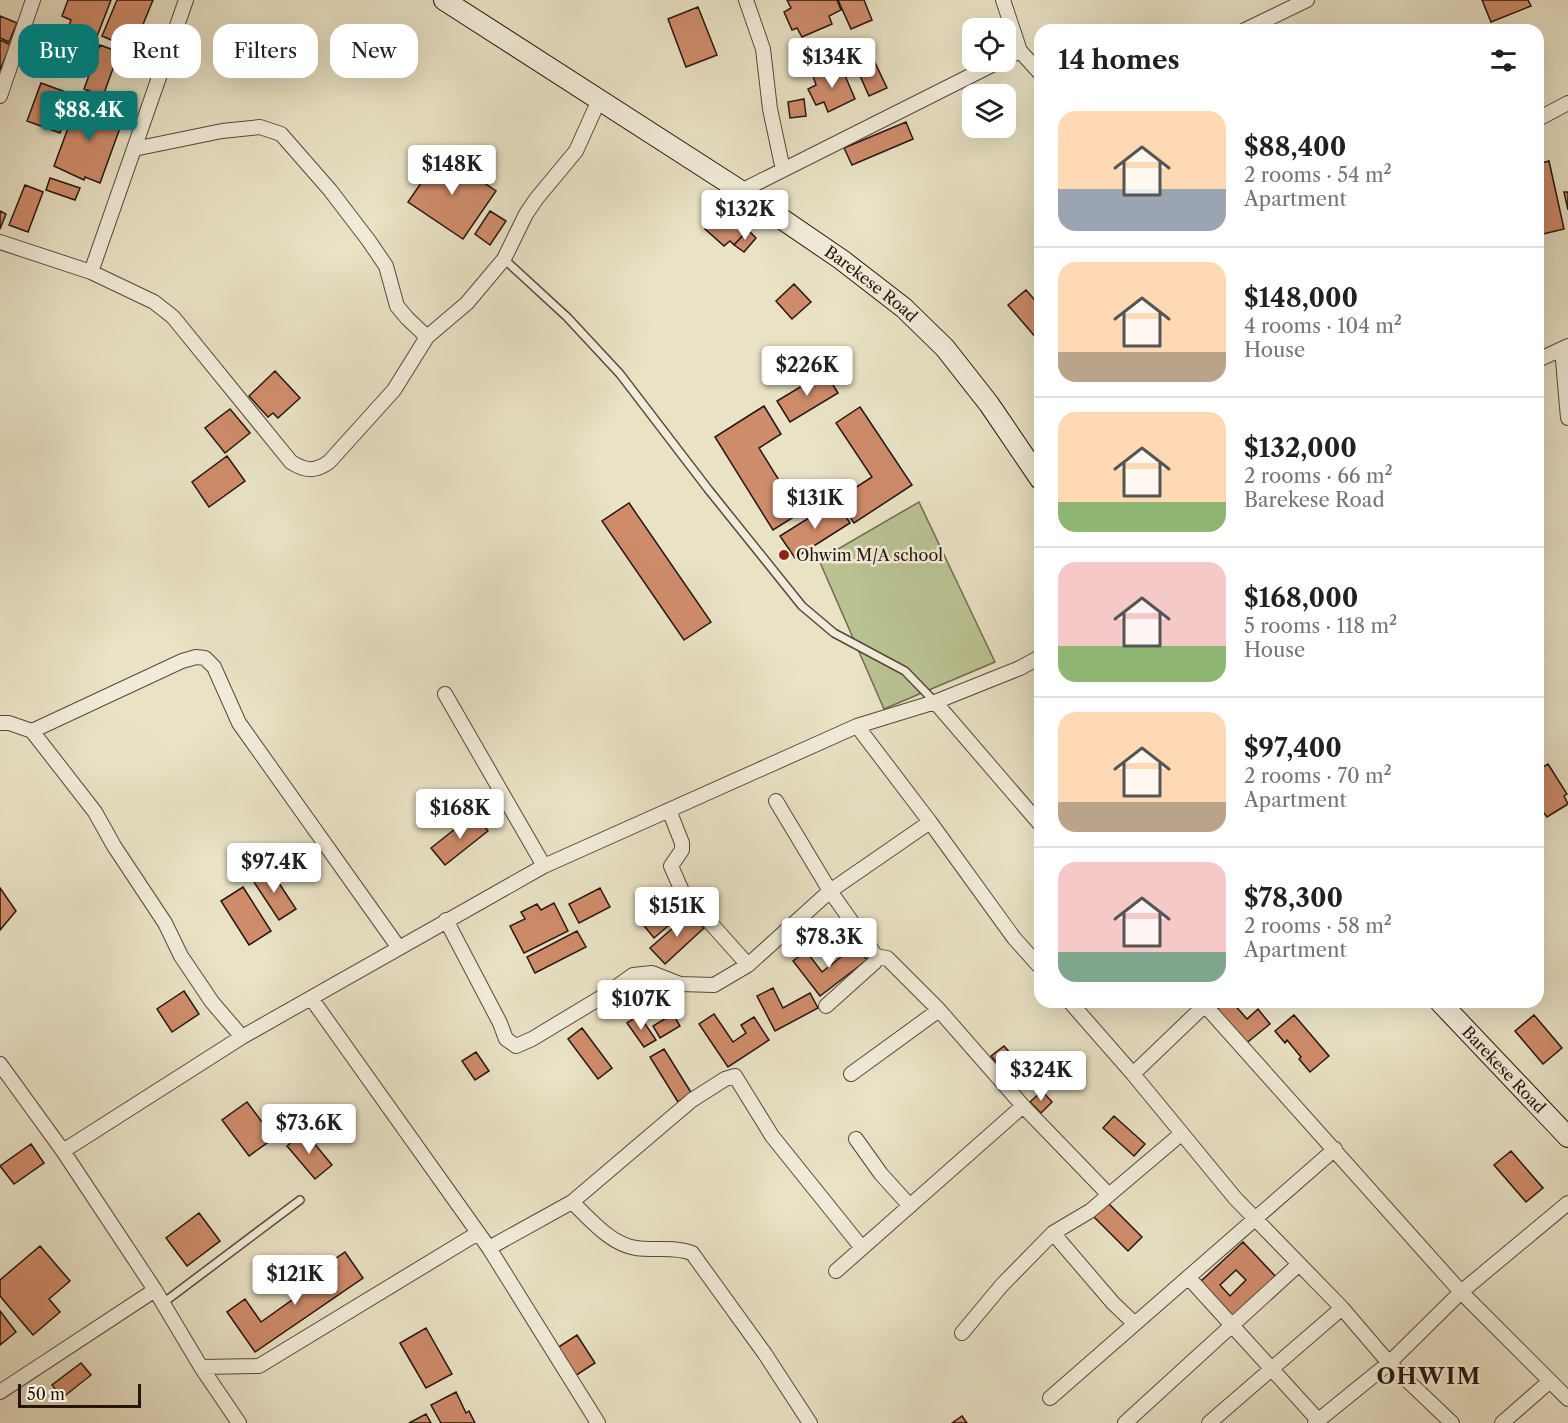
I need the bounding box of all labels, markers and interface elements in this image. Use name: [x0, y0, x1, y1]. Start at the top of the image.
map controls: [962, 18, 1016, 138]
button: locate: [962, 18, 1016, 72]
chip: Buy: [18, 24, 99, 78]
chip: Rent: [111, 24, 201, 78]
chip: Filters: [213, 24, 318, 78]
chip: New: [330, 24, 418, 78]
pin: $134K: [790, 38, 874, 89]
text: 14 homes: [1058, 44, 1180, 76]
icon: filters: [1487, 44, 1520, 77]
text: $134K: [802, 45, 862, 69]
button: layers: [962, 84, 1016, 138]
pin: $88.4K: [40, 91, 138, 142]
text: $88.4K: [54, 98, 124, 122]
text: $88,400: [1244, 131, 1346, 163]
icon: home: [1106, 135, 1178, 207]
pin: $148K: [410, 145, 494, 196]
text: $148K: [422, 152, 482, 176]
text: 2 rooms · 54 m²: [1244, 163, 1392, 187]
text: Apartment: [1244, 187, 1347, 211]
pin: $132K: [703, 190, 787, 241]
text: $132K: [715, 197, 775, 221]
street label: Barekese Road: [821, 241, 922, 326]
text: $148,000: [1244, 282, 1358, 314]
icon: home: [1106, 286, 1178, 358]
text: 4 rooms · 104 m²: [1244, 314, 1402, 338]
text: House: [1244, 338, 1305, 362]
pin: $226K: [765, 346, 849, 397]
text: $226K: [776, 353, 838, 377]
text: $132,000: [1244, 432, 1357, 464]
icon: home: [1106, 436, 1178, 508]
text: 2 rooms · 66 m²: [1244, 464, 1393, 488]
pin: $131K: [773, 479, 857, 530]
text: $131K: [787, 486, 843, 510]
text: Barekese Road: [1244, 488, 1385, 512]
place label: Ohwim M/A school: [796, 545, 943, 565]
marker: Ohwim M/A school: [777, 548, 791, 562]
text: $168,000: [1244, 582, 1358, 614]
icon: home: [1106, 586, 1178, 658]
text: 5 rooms · 118 m²: [1244, 614, 1397, 638]
text: House: [1244, 638, 1305, 662]
text: $97,400: [1244, 732, 1342, 764]
icon: home: [1106, 736, 1178, 808]
text: 2 rooms · 70 m²: [1244, 764, 1392, 788]
text: Apartment: [1244, 788, 1347, 812]
pin: $168K: [418, 789, 502, 840]
text: $168K: [430, 796, 490, 820]
pin: $97.4K: [225, 843, 323, 894]
text: $97.4K: [241, 850, 307, 874]
text: $78,300: [1244, 882, 1343, 914]
icon: home: [1106, 886, 1178, 958]
pin: $151K: [635, 887, 719, 938]
text: $151K: [649, 894, 705, 918]
text: 2 rooms · 58 m²: [1244, 914, 1392, 938]
pin: $78.3K: [780, 918, 878, 969]
text: $78.3K: [796, 925, 862, 949]
text: Apartment: [1244, 938, 1347, 962]
pin: $107K: [599, 980, 683, 1031]
text: $107K: [611, 987, 671, 1011]
street label: Barekese Road: [1458, 1022, 1550, 1117]
pin: $324K: [999, 1051, 1083, 1102]
text: $324K: [1010, 1058, 1072, 1082]
pin: $73.6K: [260, 1104, 358, 1155]
text: $73.6K: [276, 1111, 342, 1135]
pin: $121K: [253, 1255, 337, 1306]
text: $121K: [267, 1262, 323, 1286]
district label: OHWIM: [1376, 1363, 1482, 1390]
scale bar: [18, 1381, 141, 1408]
text: 50 m: [27, 1384, 65, 1404]

